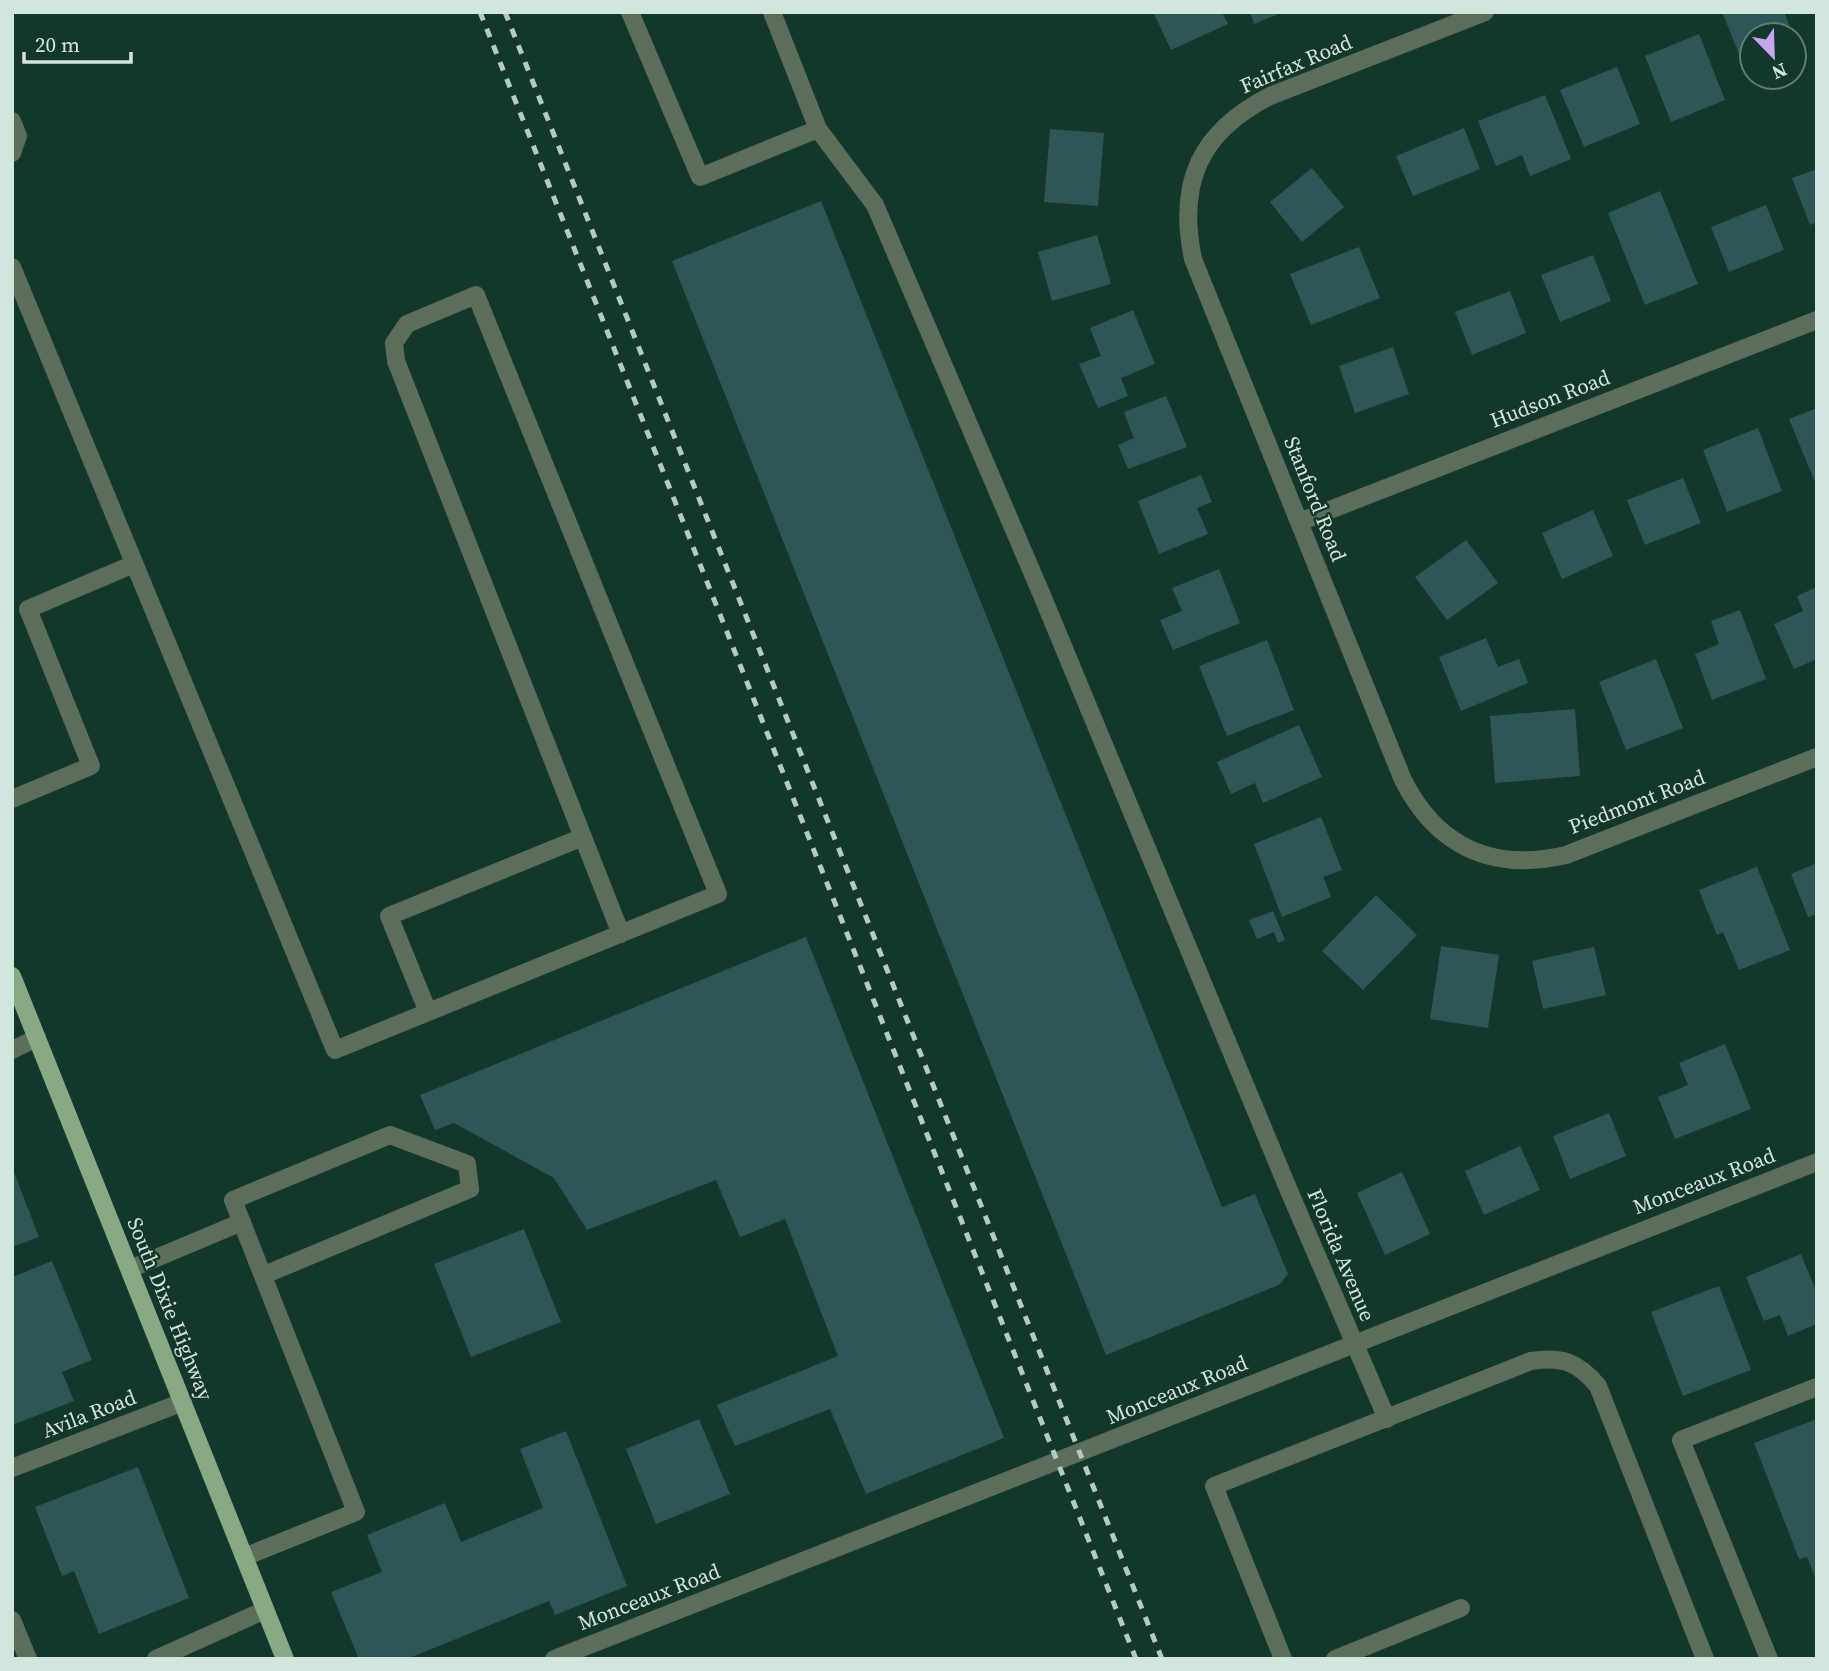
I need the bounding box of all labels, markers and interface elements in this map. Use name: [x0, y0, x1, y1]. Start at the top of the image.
scale bar: [24, 21, 131, 65]
north arrow: [1738, 21, 1808, 91]
street label: Fairfax Road: [1235, 27, 1356, 100]
text: 20 m: [35, 30, 80, 59]
text: N: [1768, 57, 1791, 86]
street label: Hudson Road: [1486, 362, 1614, 435]
street label: Stanford Road: [1277, 432, 1354, 566]
street label: Piedmont Road: [1564, 762, 1709, 841]
street label: Monceaux Road: [1629, 1140, 1779, 1221]
street label: Florida Avenue: [1301, 1184, 1382, 1326]
street label: South Dixie Highway: [120, 1213, 221, 1405]
street label: Monceaux Road: [1102, 1348, 1252, 1431]
street label: Avila Road: [38, 1382, 140, 1445]
street label: Monceaux Road: [574, 1556, 724, 1637]

